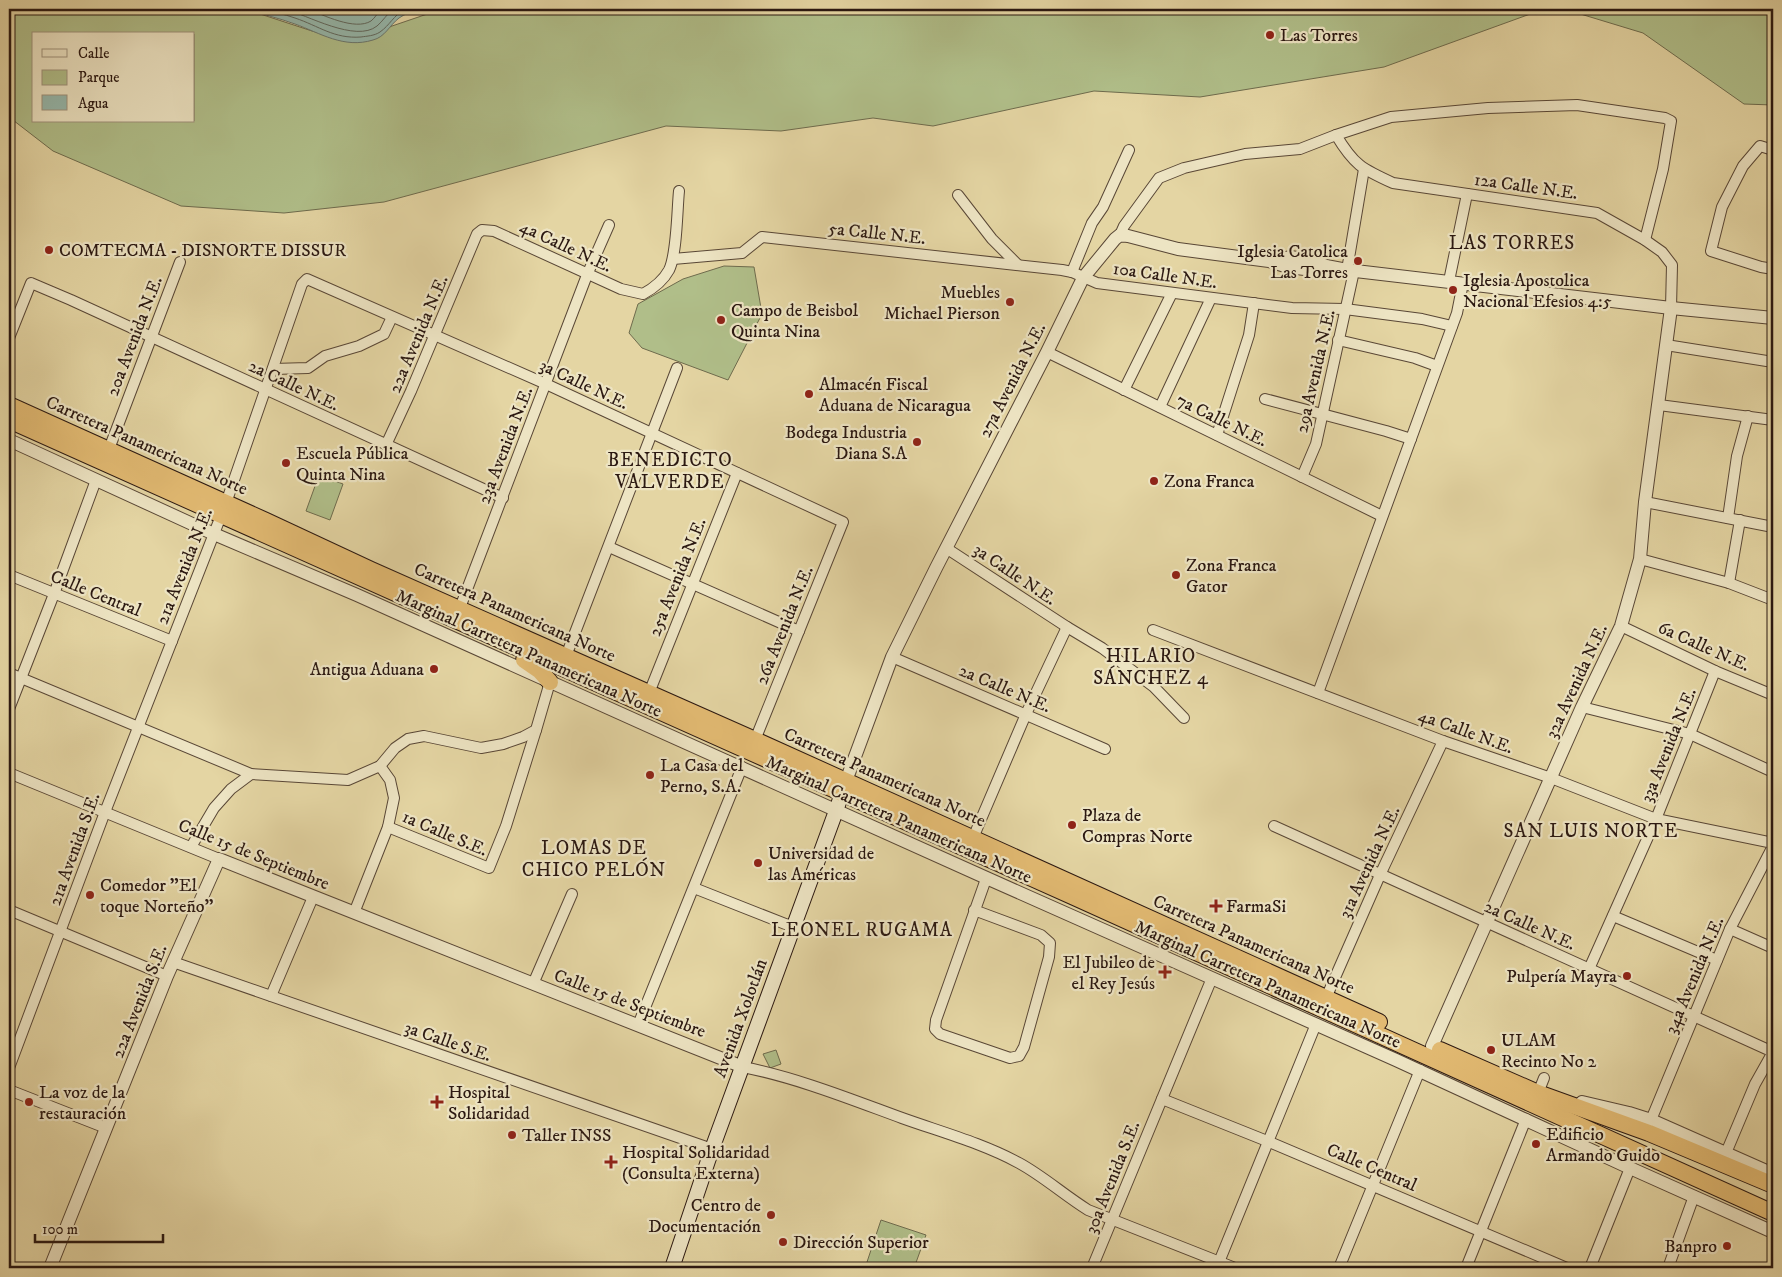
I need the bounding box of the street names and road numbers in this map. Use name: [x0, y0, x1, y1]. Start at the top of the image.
street label: 12a Calle N.E.: [1473, 169, 1579, 205]
street label: 4a Calle N.E.: [516, 216, 615, 278]
street label: 5a Calle N.E.: [827, 218, 927, 250]
street label: 10a Calle N.E.: [1111, 258, 1218, 294]
street label: 22a Avenida N.E.: [384, 272, 454, 397]
street label: 20a Avenida N.E.: [102, 273, 168, 399]
street label: 29a Avenida N.E.: [1291, 307, 1341, 435]
street label: 27a Avenida N.E.: [974, 319, 1051, 442]
street label: 2a Calle N.E.: [245, 355, 342, 417]
street label: 3a Calle N.E.: [536, 355, 632, 415]
street label: 23a Avenida N.E.: [473, 384, 538, 507]
street label: 7a Calle N.E.: [1173, 389, 1271, 452]
street label: Carretera Panamericana Norte: [42, 391, 251, 500]
street label: 21a Avenida N.E.: [152, 505, 218, 628]
street label: 25a Avenida N.E.: [644, 515, 712, 640]
street label: 3a Calle N.E.: [969, 539, 1060, 611]
street label: Carretera Panamericana Norte: [410, 558, 619, 667]
street label: 26a Avenida N.E.: [751, 563, 819, 688]
street label: Calle Central: [47, 566, 145, 622]
street label: Marginal Carretera Panamericana Norte: [392, 585, 665, 723]
street label: 6a Calle N.E.: [1654, 617, 1753, 677]
street label: 32a Avenida N.E.: [1541, 621, 1613, 742]
street label: 2a Calle N.E.: [955, 660, 1054, 718]
street label: 33a Avenida N.E.: [1636, 685, 1702, 806]
street label: 4a Calle N.E.: [1415, 705, 1516, 759]
street label: Carretera Panamericana Norte: [780, 723, 989, 832]
street label: Marginal Carretera Panamericana Norte: [762, 751, 1035, 889]
street label: 21a Avenida S.E.: [44, 790, 106, 909]
street label: 31a Avenida N.E.: [1334, 803, 1406, 922]
street label: 1a Calle S.E.: [399, 806, 491, 862]
street label: Calle 15 de Septiembre: [175, 815, 332, 895]
street label: Carretera Panamericana Norte: [1149, 890, 1358, 999]
street label: 2a Calle N.E.: [1480, 896, 1579, 956]
street label: 34a Avenida N.E.: [1660, 913, 1730, 1037]
street label: Marginal Carretera Panamericana Norte: [1131, 916, 1404, 1054]
street label: 22a Avenida S.E.: [107, 941, 173, 1062]
street label: Avenida Xolotlán: [709, 955, 773, 1081]
street label: Calle 15 de Septiembre: [551, 965, 709, 1043]
street label: 3a Calle S.E.: [401, 1017, 494, 1067]
street label: 30a Avenida S.E.: [1080, 1118, 1146, 1237]
street label: Calle Central: [1323, 1139, 1421, 1197]

